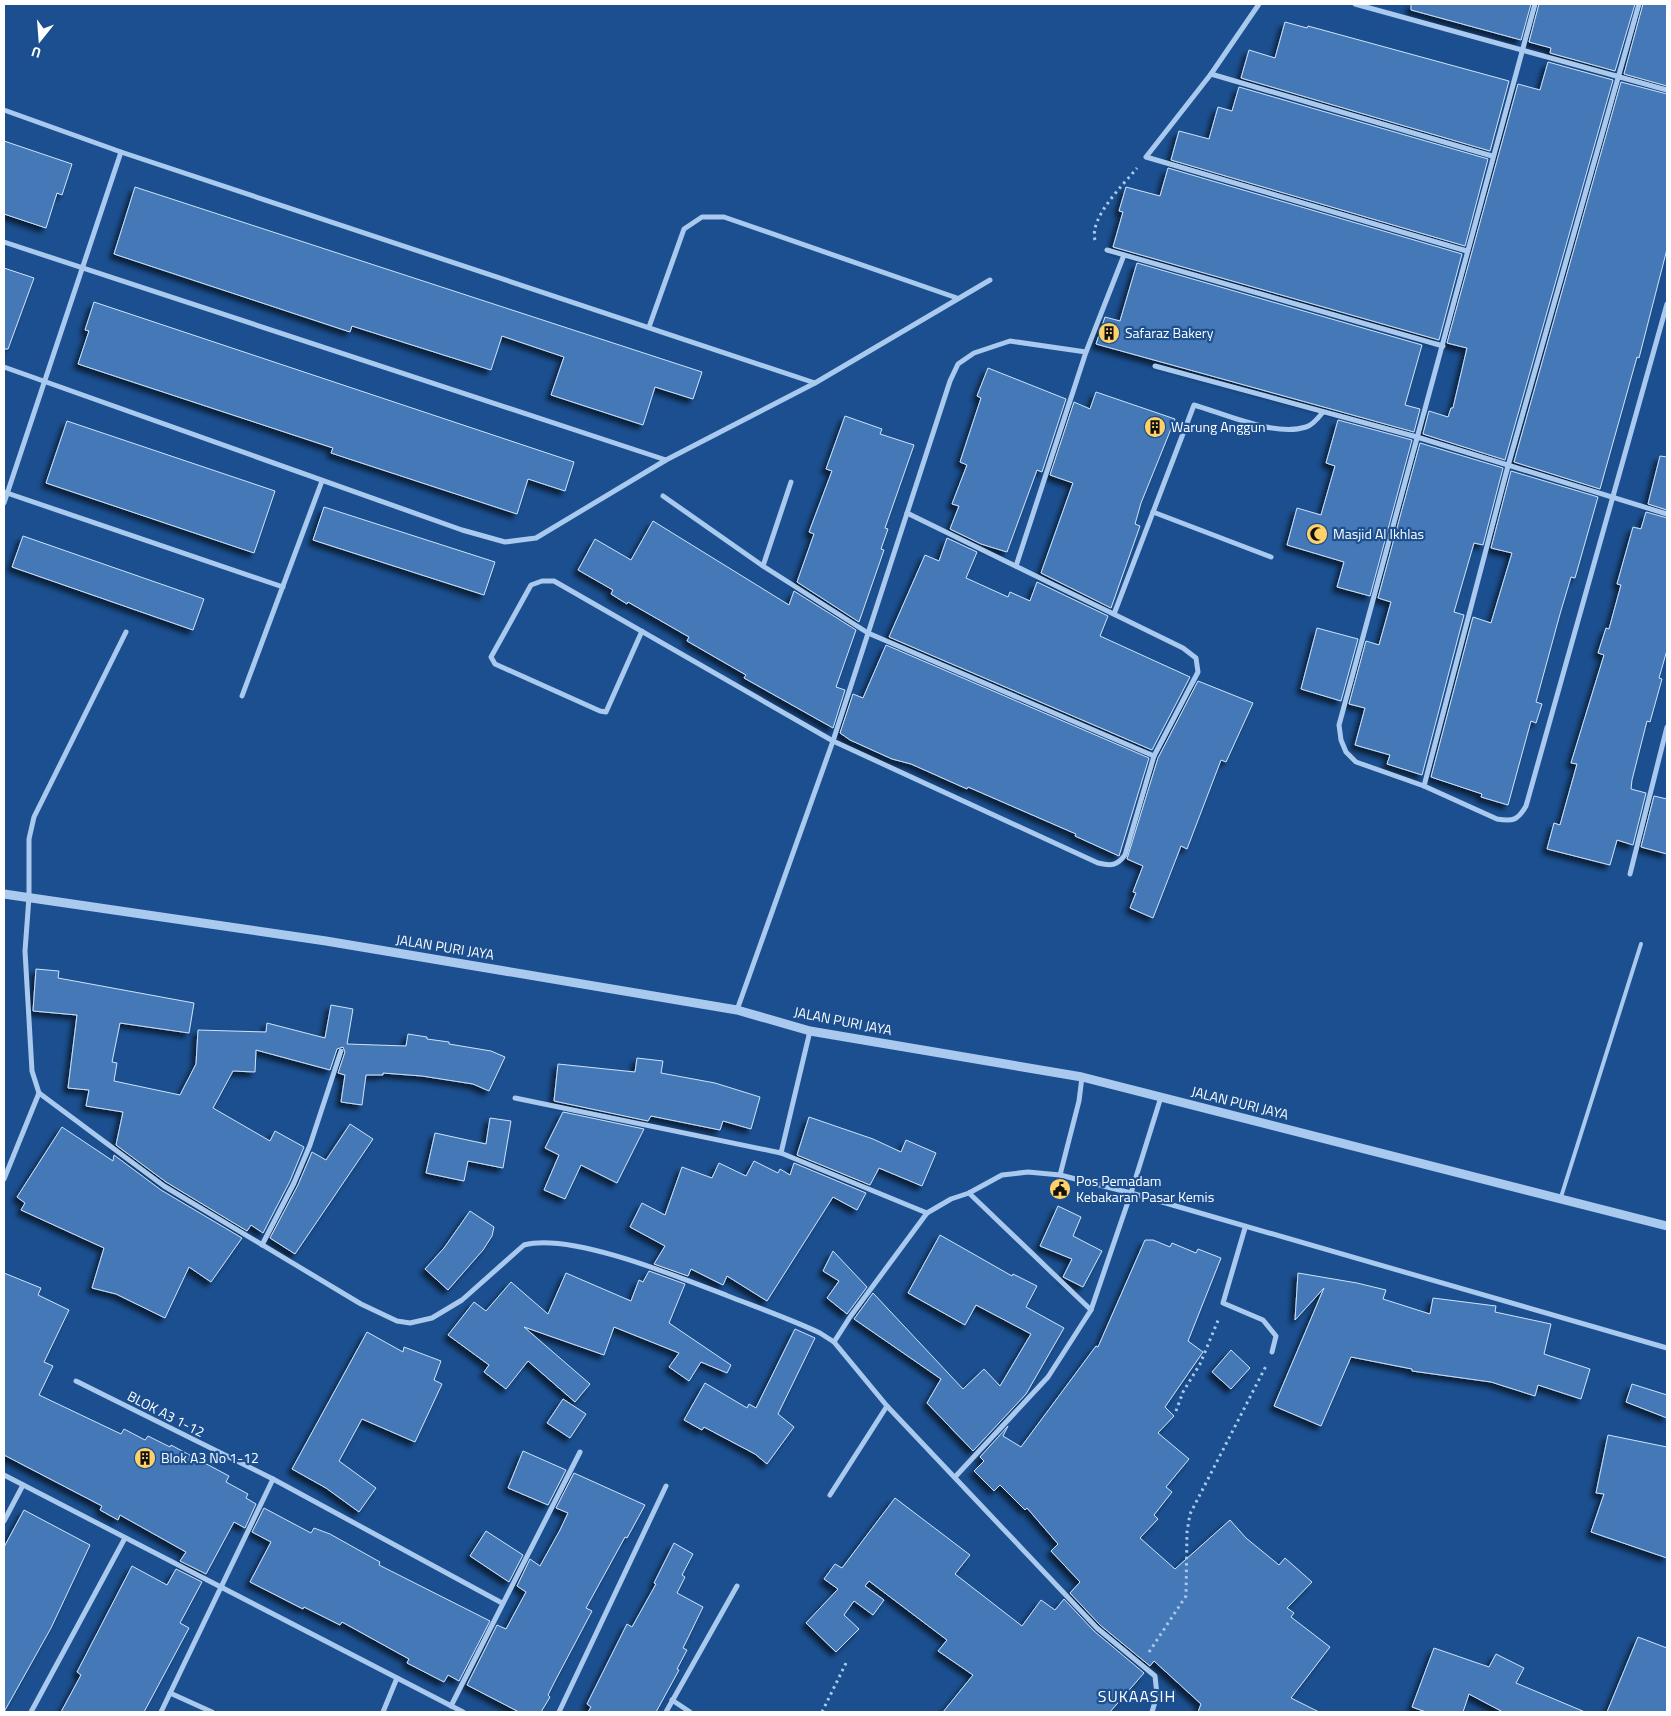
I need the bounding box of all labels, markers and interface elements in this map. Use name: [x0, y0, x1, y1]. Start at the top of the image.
north arrow: [15, 15, 65, 65]
text: U: [29, 42, 44, 64]
building icon: Safaraz Bakery: [1097, 321, 1121, 345]
place label: Safaraz Bakery: [1125, 322, 1214, 343]
building icon: Warung Anggun: [1143, 415, 1167, 439]
place label: Warung Anggun: [1171, 416, 1266, 437]
mosque icon: Masjid Al Ikhlas: [1305, 522, 1329, 546]
place label: Masjid Al Ikhlas: [1333, 523, 1424, 544]
street label: JALAN PURI JAYA: [394, 928, 496, 965]
street label: JALAN PURI JAYA: [792, 1001, 895, 1040]
street label: JALAN PURI JAYA: [1189, 1080, 1292, 1125]
place label: Pos Pemadam Kebakaran Pasar Kemis: [1076, 1170, 1214, 1207]
public building icon: Pos Pemadam Kebakaran Pasar Kemis: [1048, 1177, 1072, 1201]
street label: BLOK A3 1-12: [124, 1385, 209, 1442]
building icon: Blok A3 No 1-12: [133, 1446, 157, 1470]
place label: Blok A3 No 1-12: [161, 1447, 259, 1468]
district label: SUKAASIH: [1098, 1684, 1176, 1708]

